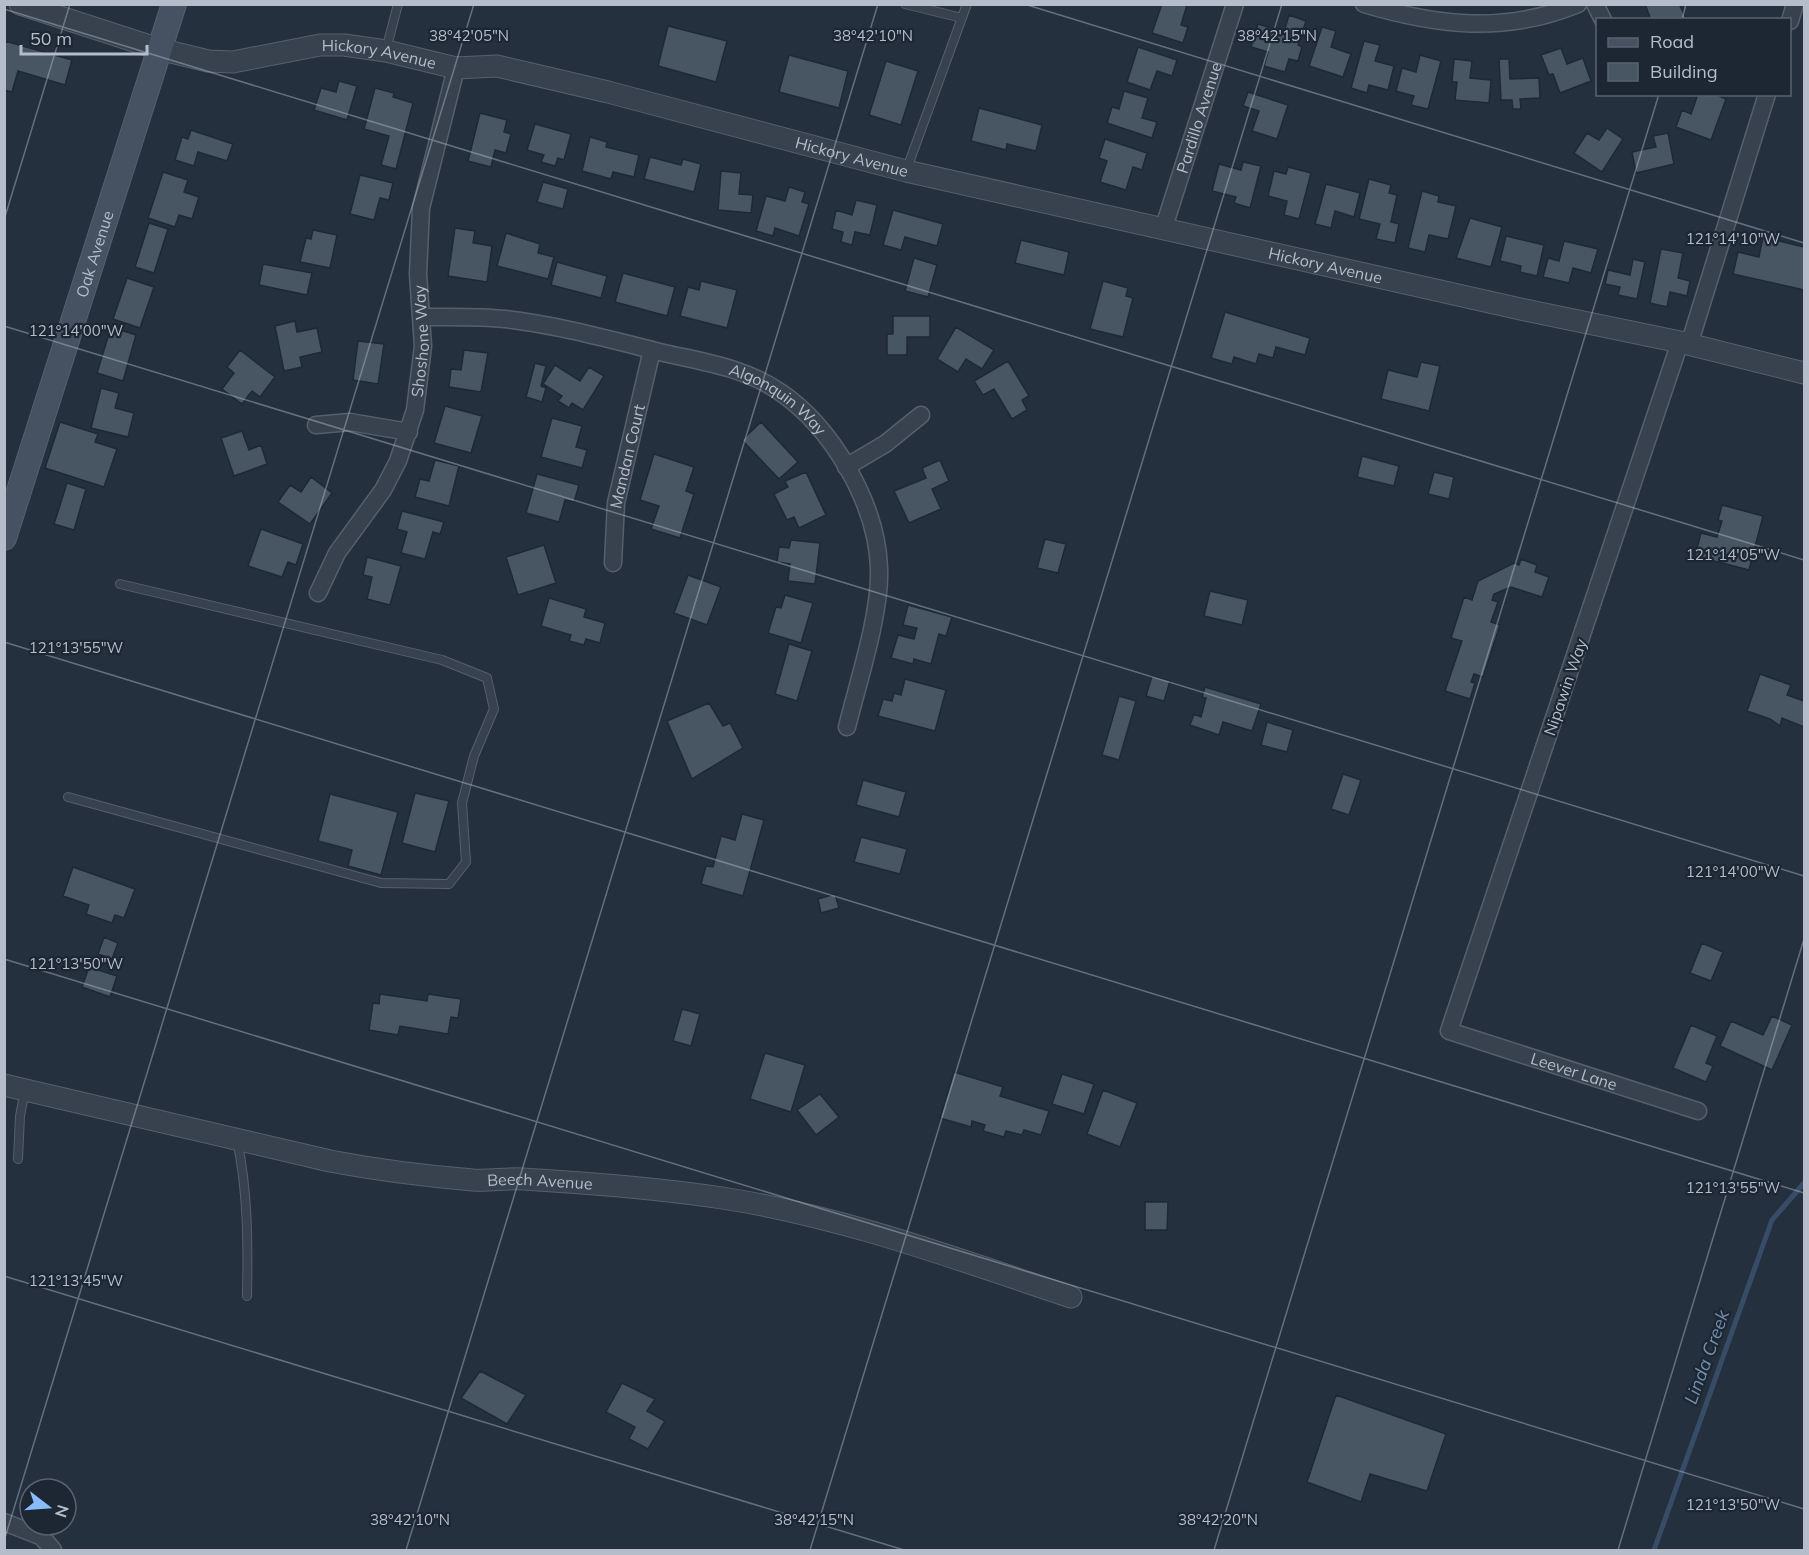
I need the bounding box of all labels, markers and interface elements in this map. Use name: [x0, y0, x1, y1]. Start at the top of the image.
scale bar: [21, 18, 147, 56]
legend: [1596, 18, 1791, 96]
text: 38°42'05"N: [429, 26, 509, 45]
text: 38°42'10"N: [833, 26, 913, 45]
text: 38°42'15"N: [1237, 26, 1317, 45]
text: 50 m: [30, 27, 72, 50]
text: Road: [1650, 30, 1694, 53]
street label: Hickory Avenue: [322, 35, 438, 73]
street label: Pardillo Avenue: [1172, 59, 1226, 176]
text: Building: [1650, 60, 1718, 83]
street label: Hickory Avenue: [793, 132, 910, 181]
street label: Oak Avenue: [71, 208, 118, 300]
text: 121°14'10"W: [1686, 229, 1781, 248]
street label: Hickory Avenue: [1267, 243, 1384, 288]
street label: Shoshone Way: [407, 284, 433, 398]
text: 121°14'00"W: [29, 321, 124, 340]
street label: Algonquin Way: [727, 359, 831, 439]
street label: Mandan Court: [605, 402, 649, 510]
text: 121°14'05"W: [1686, 545, 1781, 564]
street label: Nipawin Way: [1539, 636, 1591, 738]
text: 121°13'55"W: [29, 638, 124, 657]
text: 121°14'00"W: [1686, 862, 1781, 881]
text: 121°13'50"W: [29, 954, 124, 973]
street label: Leever Lane: [1528, 1048, 1620, 1094]
street label: Beech Avenue: [487, 1169, 593, 1194]
text: 121°13'55"W: [1686, 1178, 1781, 1197]
text: 121°13'45"W: [29, 1271, 124, 1290]
water label: Linda Creek: [1679, 1306, 1734, 1407]
north arrow: [18, 1477, 78, 1537]
text: 121°13'50"W: [1686, 1495, 1781, 1514]
text: N: [51, 1503, 74, 1520]
text: 38°42'10"N: [370, 1510, 450, 1529]
text: 38°42'15"N: [774, 1510, 854, 1529]
text: 38°42'20"N: [1178, 1510, 1258, 1529]

